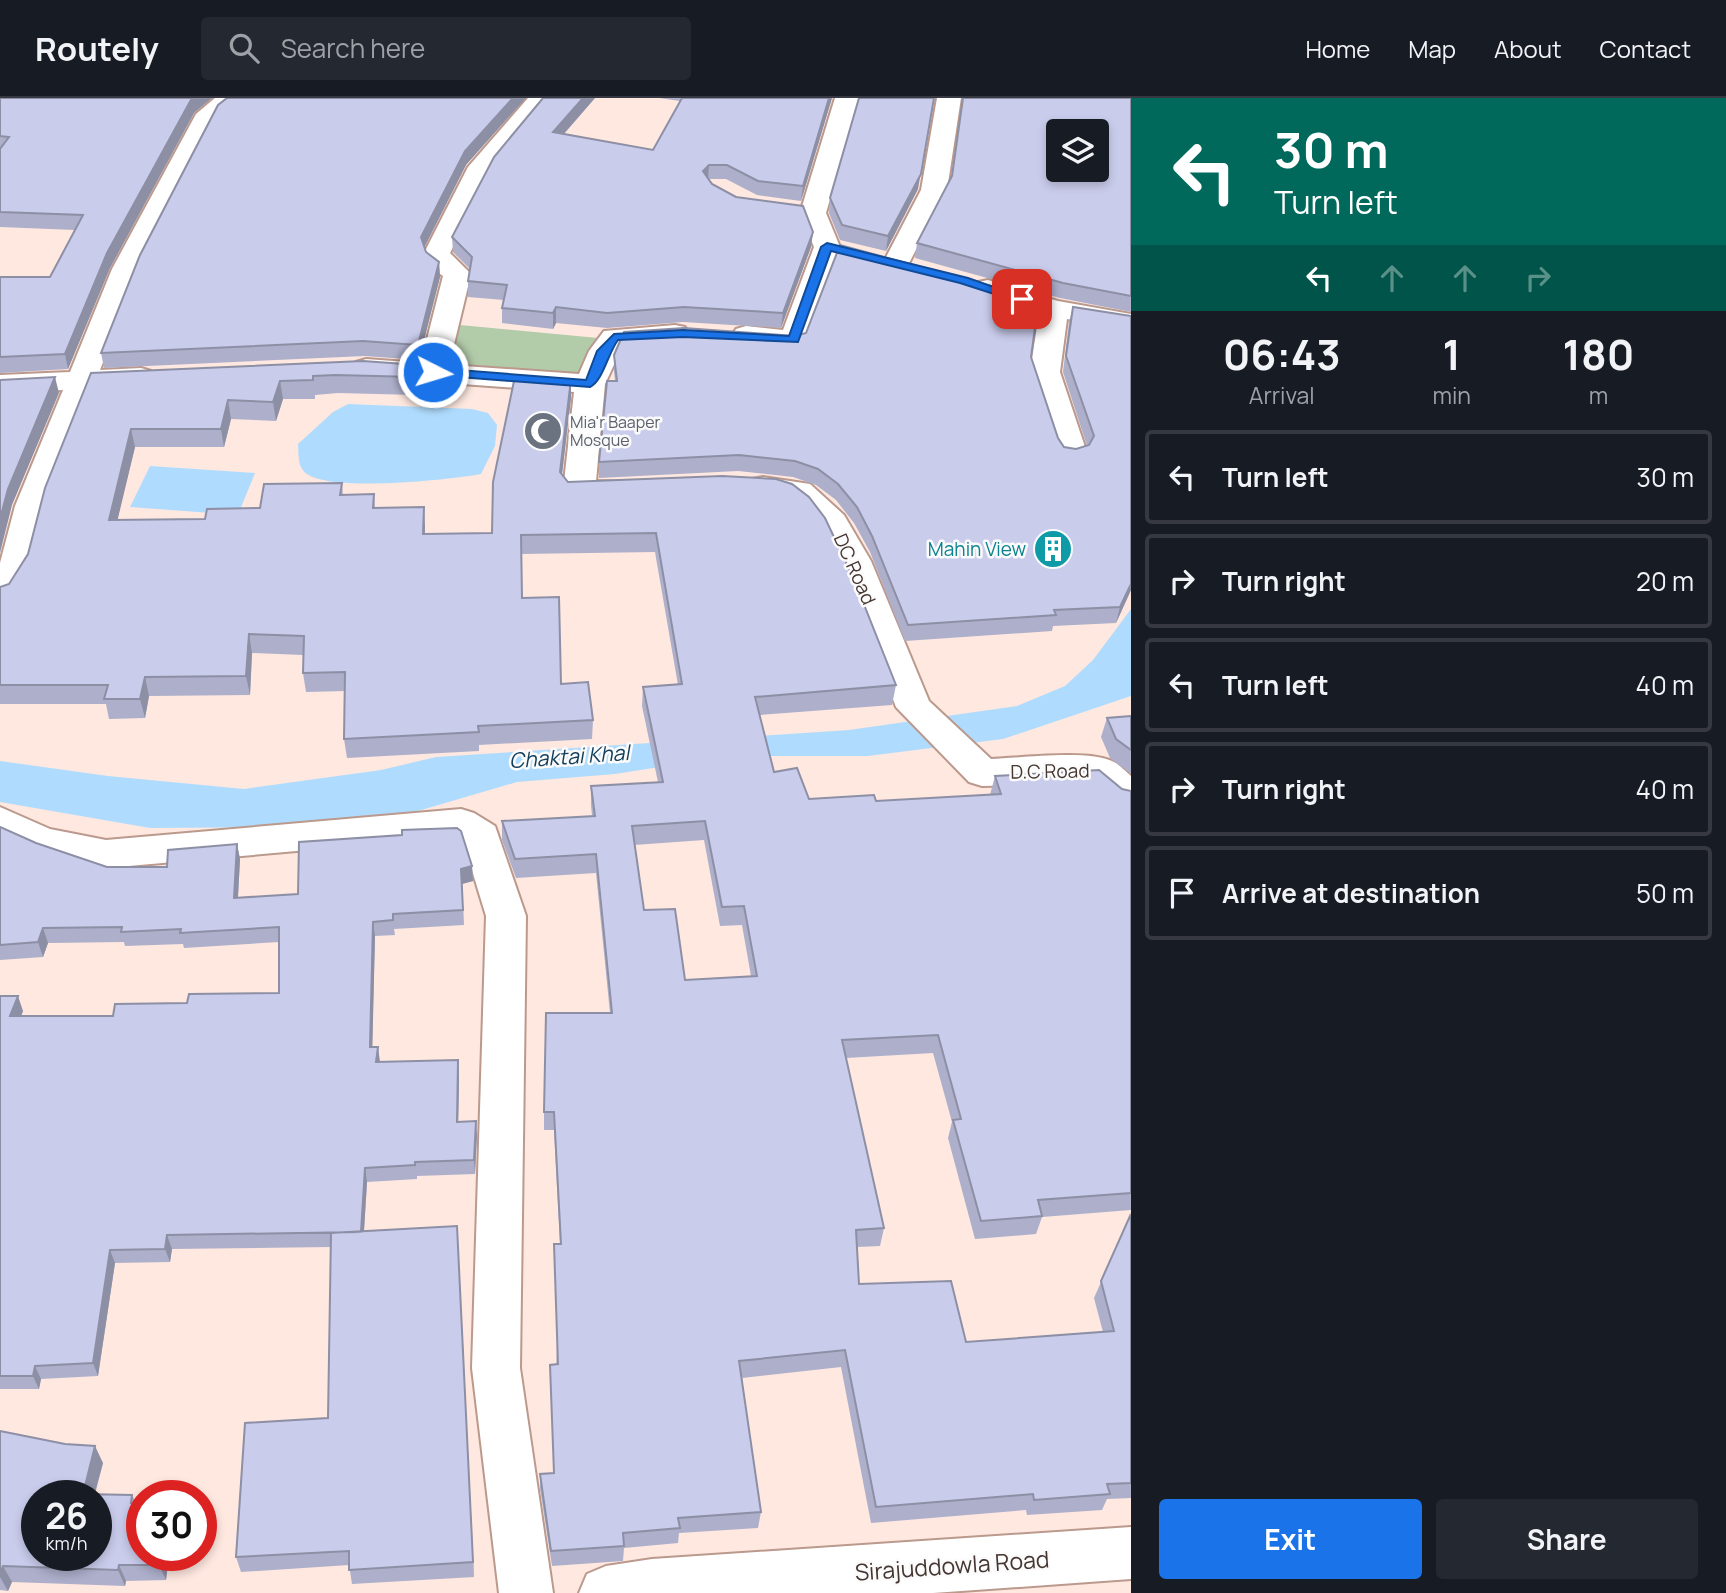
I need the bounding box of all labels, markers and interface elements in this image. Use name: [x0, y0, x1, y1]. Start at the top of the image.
search box: [201, 17, 691, 80]
text: Routely: [35, 26, 159, 71]
icon: search: [225, 29, 263, 67]
text: Search here: [281, 30, 425, 66]
text: Home: [1305, 32, 1370, 65]
text: Map: [1408, 32, 1456, 65]
text: About: [1494, 32, 1562, 65]
text: Contact: [1600, 32, 1691, 65]
text: 30 m: [1274, 116, 1389, 183]
map controls: [1046, 119, 1109, 182]
button: layers: [1046, 119, 1109, 182]
icon: left: [1159, 126, 1250, 217]
text: Turn left: [1274, 180, 1398, 224]
icon: left: [1300, 259, 1338, 297]
icon: ahead: [1373, 259, 1411, 297]
icon: ahead: [1446, 259, 1484, 297]
icon: right: [1519, 259, 1557, 297]
pin: [992, 269, 1052, 329]
icon: arrive: [1003, 280, 1041, 318]
text: 06:43: [1223, 325, 1341, 383]
text: 1: [1442, 325, 1461, 383]
text: 180: [1563, 325, 1634, 383]
position arrow: [396, 335, 470, 409]
text: Arrival: [1249, 379, 1315, 411]
text: min: [1432, 379, 1471, 411]
text: m: [1589, 379, 1608, 411]
mosque icon: Mia'r Baaper Mosque: [522, 410, 564, 452]
place label: Mia'r Baaper Mosque: [570, 411, 661, 451]
icon: left: [1163, 458, 1201, 496]
text: Turn left: [1222, 459, 1329, 495]
text: 30 m: [1637, 459, 1694, 495]
building icon: Mahin View: [1032, 528, 1074, 570]
street label: DC Road: [828, 529, 882, 609]
place label: Mahin View: [928, 536, 1026, 562]
icon: right: [1163, 562, 1201, 600]
text: Turn right: [1222, 563, 1346, 599]
text: 20 m: [1636, 563, 1694, 599]
icon: left: [1163, 666, 1201, 704]
text: Turn left: [1222, 667, 1329, 703]
text: 40 m: [1636, 667, 1694, 703]
water label: Chaktai Khal: [508, 738, 633, 774]
street label: D.C Road: [1010, 757, 1090, 785]
icon: right: [1163, 770, 1201, 808]
text: Turn right: [1222, 771, 1346, 807]
text: 40 m: [1636, 771, 1694, 807]
icon: arrive: [1163, 874, 1201, 912]
text: Arrive at destination: [1222, 875, 1480, 911]
text: 50 m: [1636, 875, 1694, 911]
speed limit sign: 30: [126, 1480, 217, 1571]
text: 26: [45, 1492, 88, 1540]
button: Exit: [1159, 1499, 1422, 1579]
button: Share: [1436, 1499, 1698, 1579]
text: km/h: [46, 1531, 87, 1555]
street label: Sirajuddowla Road: [854, 1542, 1050, 1588]

